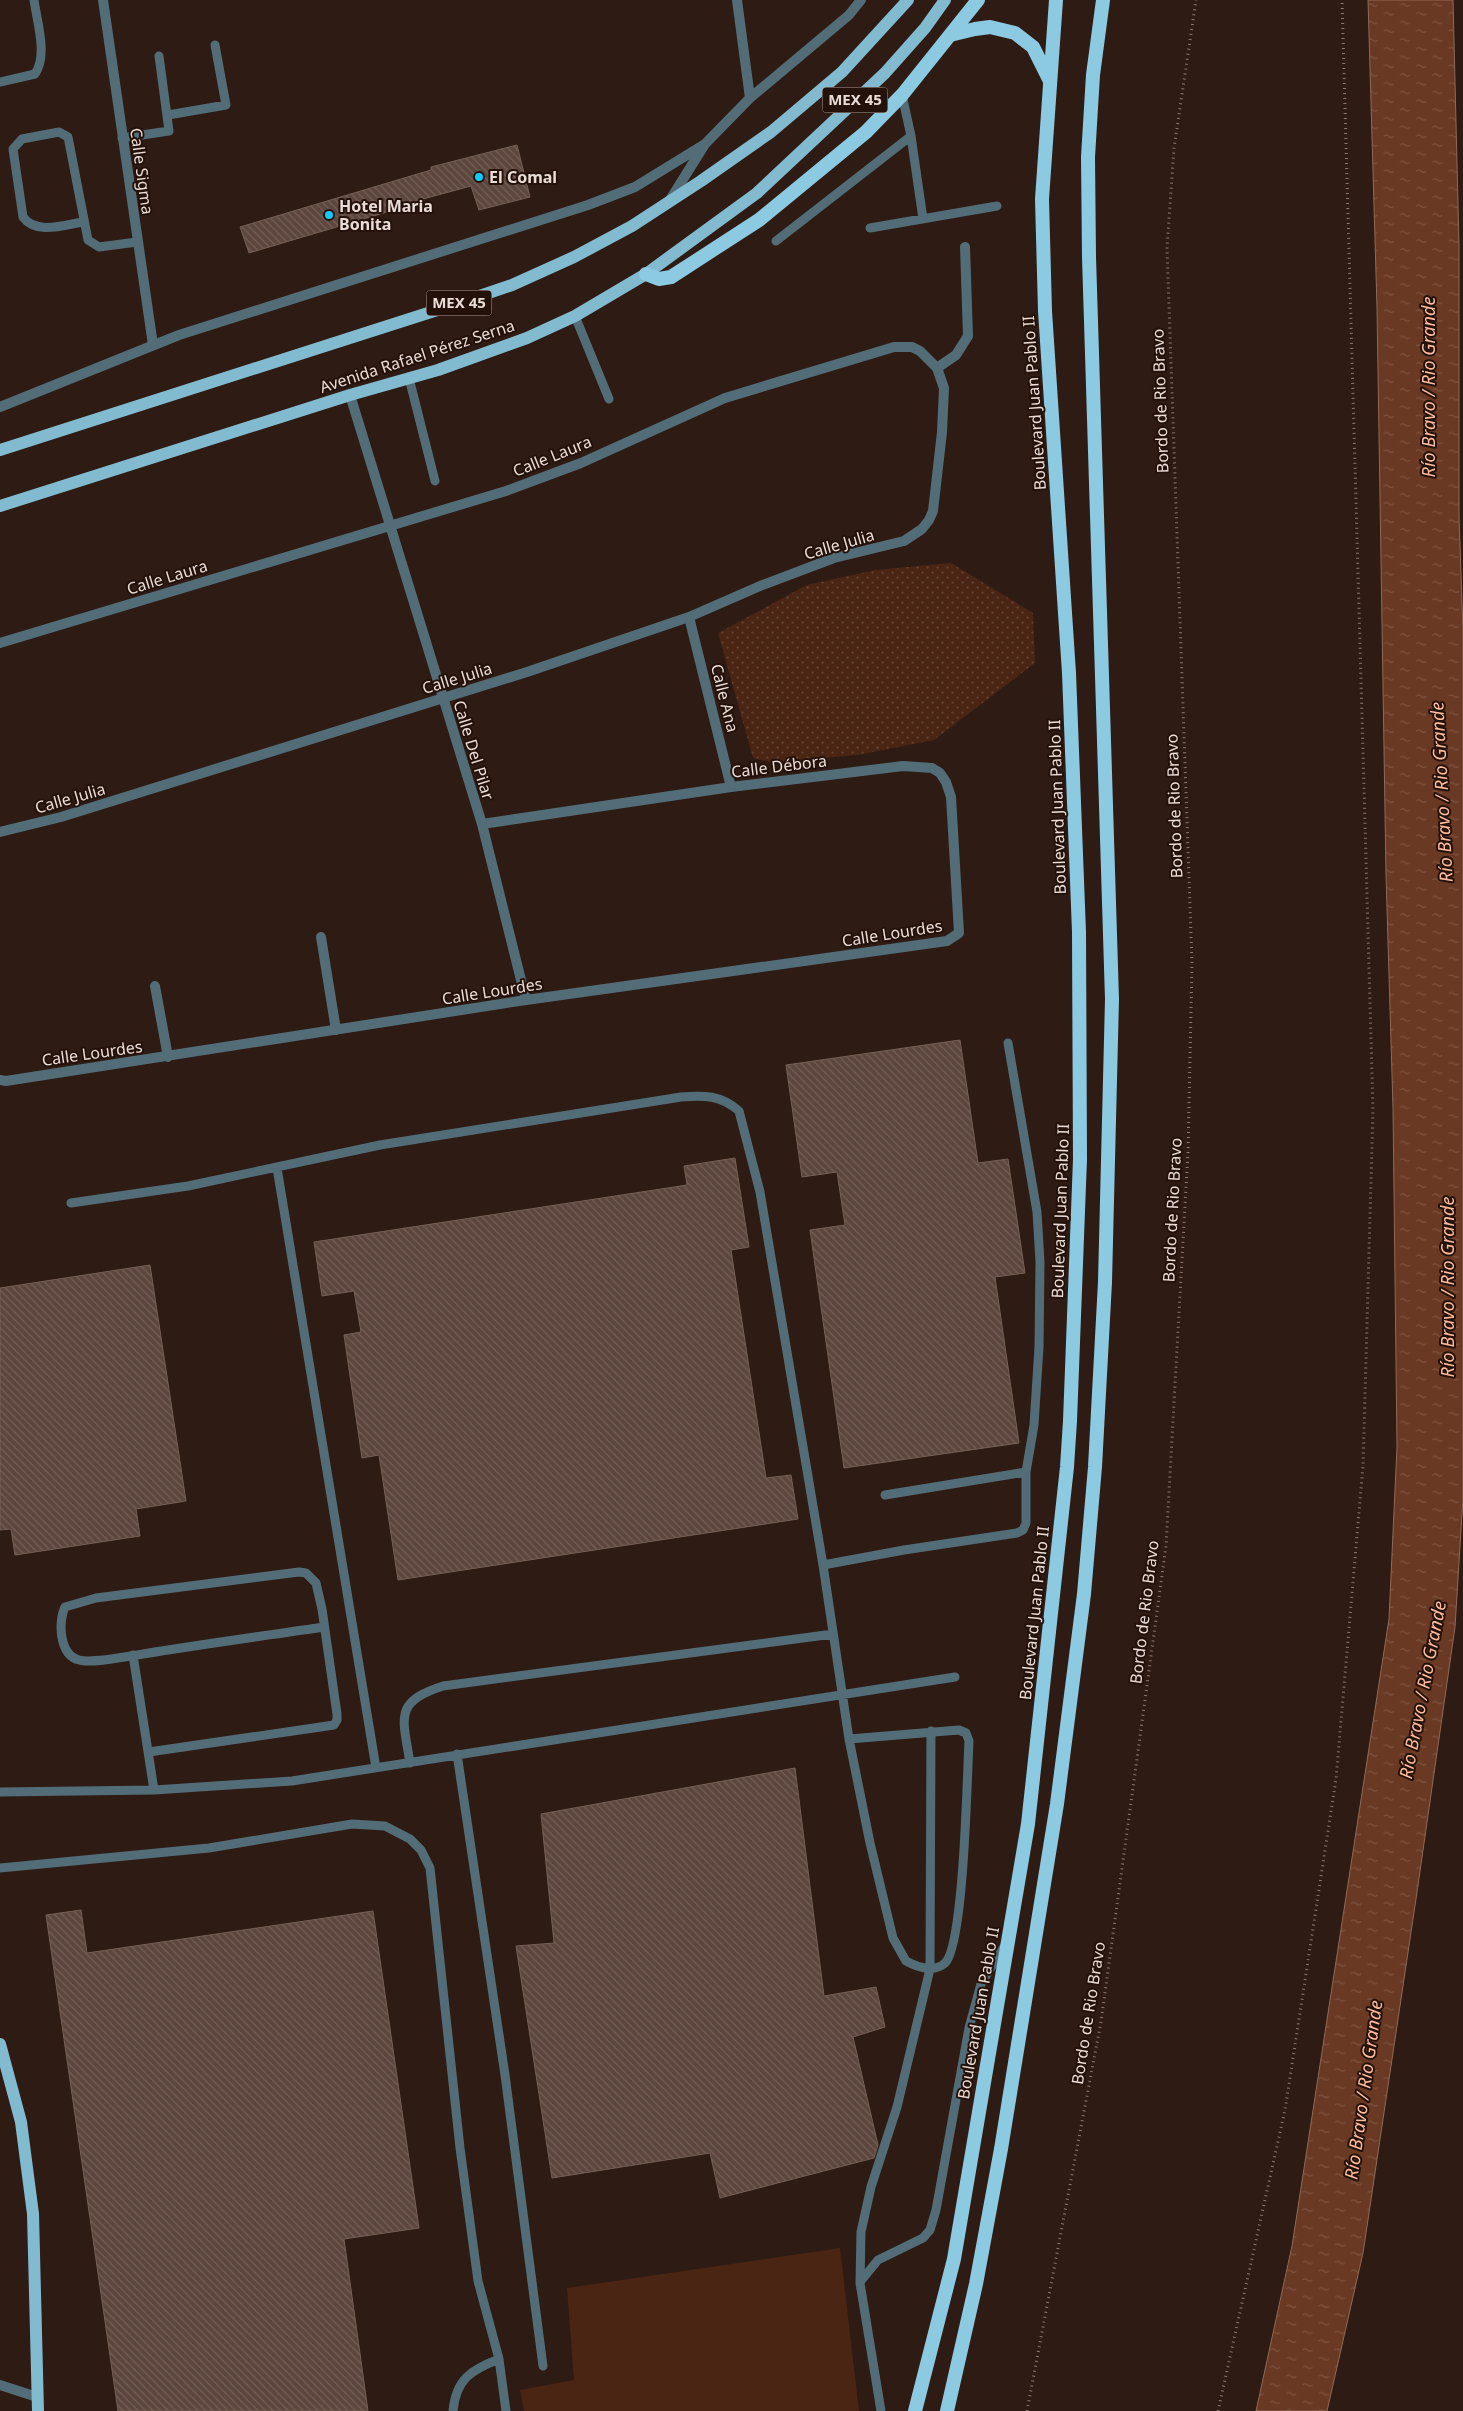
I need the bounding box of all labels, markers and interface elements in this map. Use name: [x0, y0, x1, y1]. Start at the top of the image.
road number: MEX 45: [822, 88, 888, 112]
street label: Calle Sigma: [125, 126, 159, 216]
place label: El Comal: [489, 166, 557, 188]
marker: El Comal: [473, 171, 485, 183]
place label: Hotel Maria Bonita: [339, 195, 433, 235]
marker: Hotel Maria Bonita: [323, 209, 335, 221]
road number: MEX 45: [426, 290, 492, 316]
water label: Río Bravo / Rio Grande: [1416, 297, 1440, 477]
street label: Avenida Rafael Pérez Serna: [317, 314, 517, 398]
street label: Boulevard Juan Pablo II: [1017, 315, 1051, 491]
street label: Bordo de Rio Bravo: [1146, 328, 1174, 474]
street label: Calle Laura: [509, 430, 595, 482]
street label: Calle Julia: [801, 523, 877, 565]
street label: Calle Laura: [124, 554, 210, 600]
street label: Calle Julia: [419, 657, 495, 699]
street label: Calle Ana: [706, 662, 744, 734]
street label: Calle Del Pilar: [448, 698, 500, 803]
water label: Río Bravo / Rio Grande: [1424, 701, 1458, 883]
street label: Boulevard Juan Pablo II: [1043, 719, 1071, 895]
street label: Bordo de Rio Bravo: [1160, 733, 1188, 879]
street label: Calle Débora: [730, 749, 828, 783]
street label: Calle Julia: [32, 777, 108, 819]
street label: Calle Lourdes: [840, 914, 944, 952]
street label: Calle Lourdes: [440, 972, 544, 1010]
street label: Calle Lourdes: [40, 1035, 144, 1071]
street label: Boulevard Juan Pablo II: [1046, 1123, 1074, 1299]
street label: Bordo de Rio Bravo: [1157, 1137, 1187, 1283]
water label: Río Bravo / Rio Grande: [1435, 1197, 1459, 1377]
street label: Boulevard Juan Pablo II: [1014, 1525, 1054, 1701]
street label: Bordo de Rio Bravo: [1124, 1539, 1164, 1685]
water label: Río Bravo / Rio Grande: [1393, 1599, 1451, 1781]
street label: Boulevard Juan Pablo II: [952, 1925, 1004, 2101]
street label: Bordo de Rio Bravo: [1066, 1940, 1110, 2086]
water label: Río Bravo / Rio Grande: [1339, 1999, 1387, 2181]

